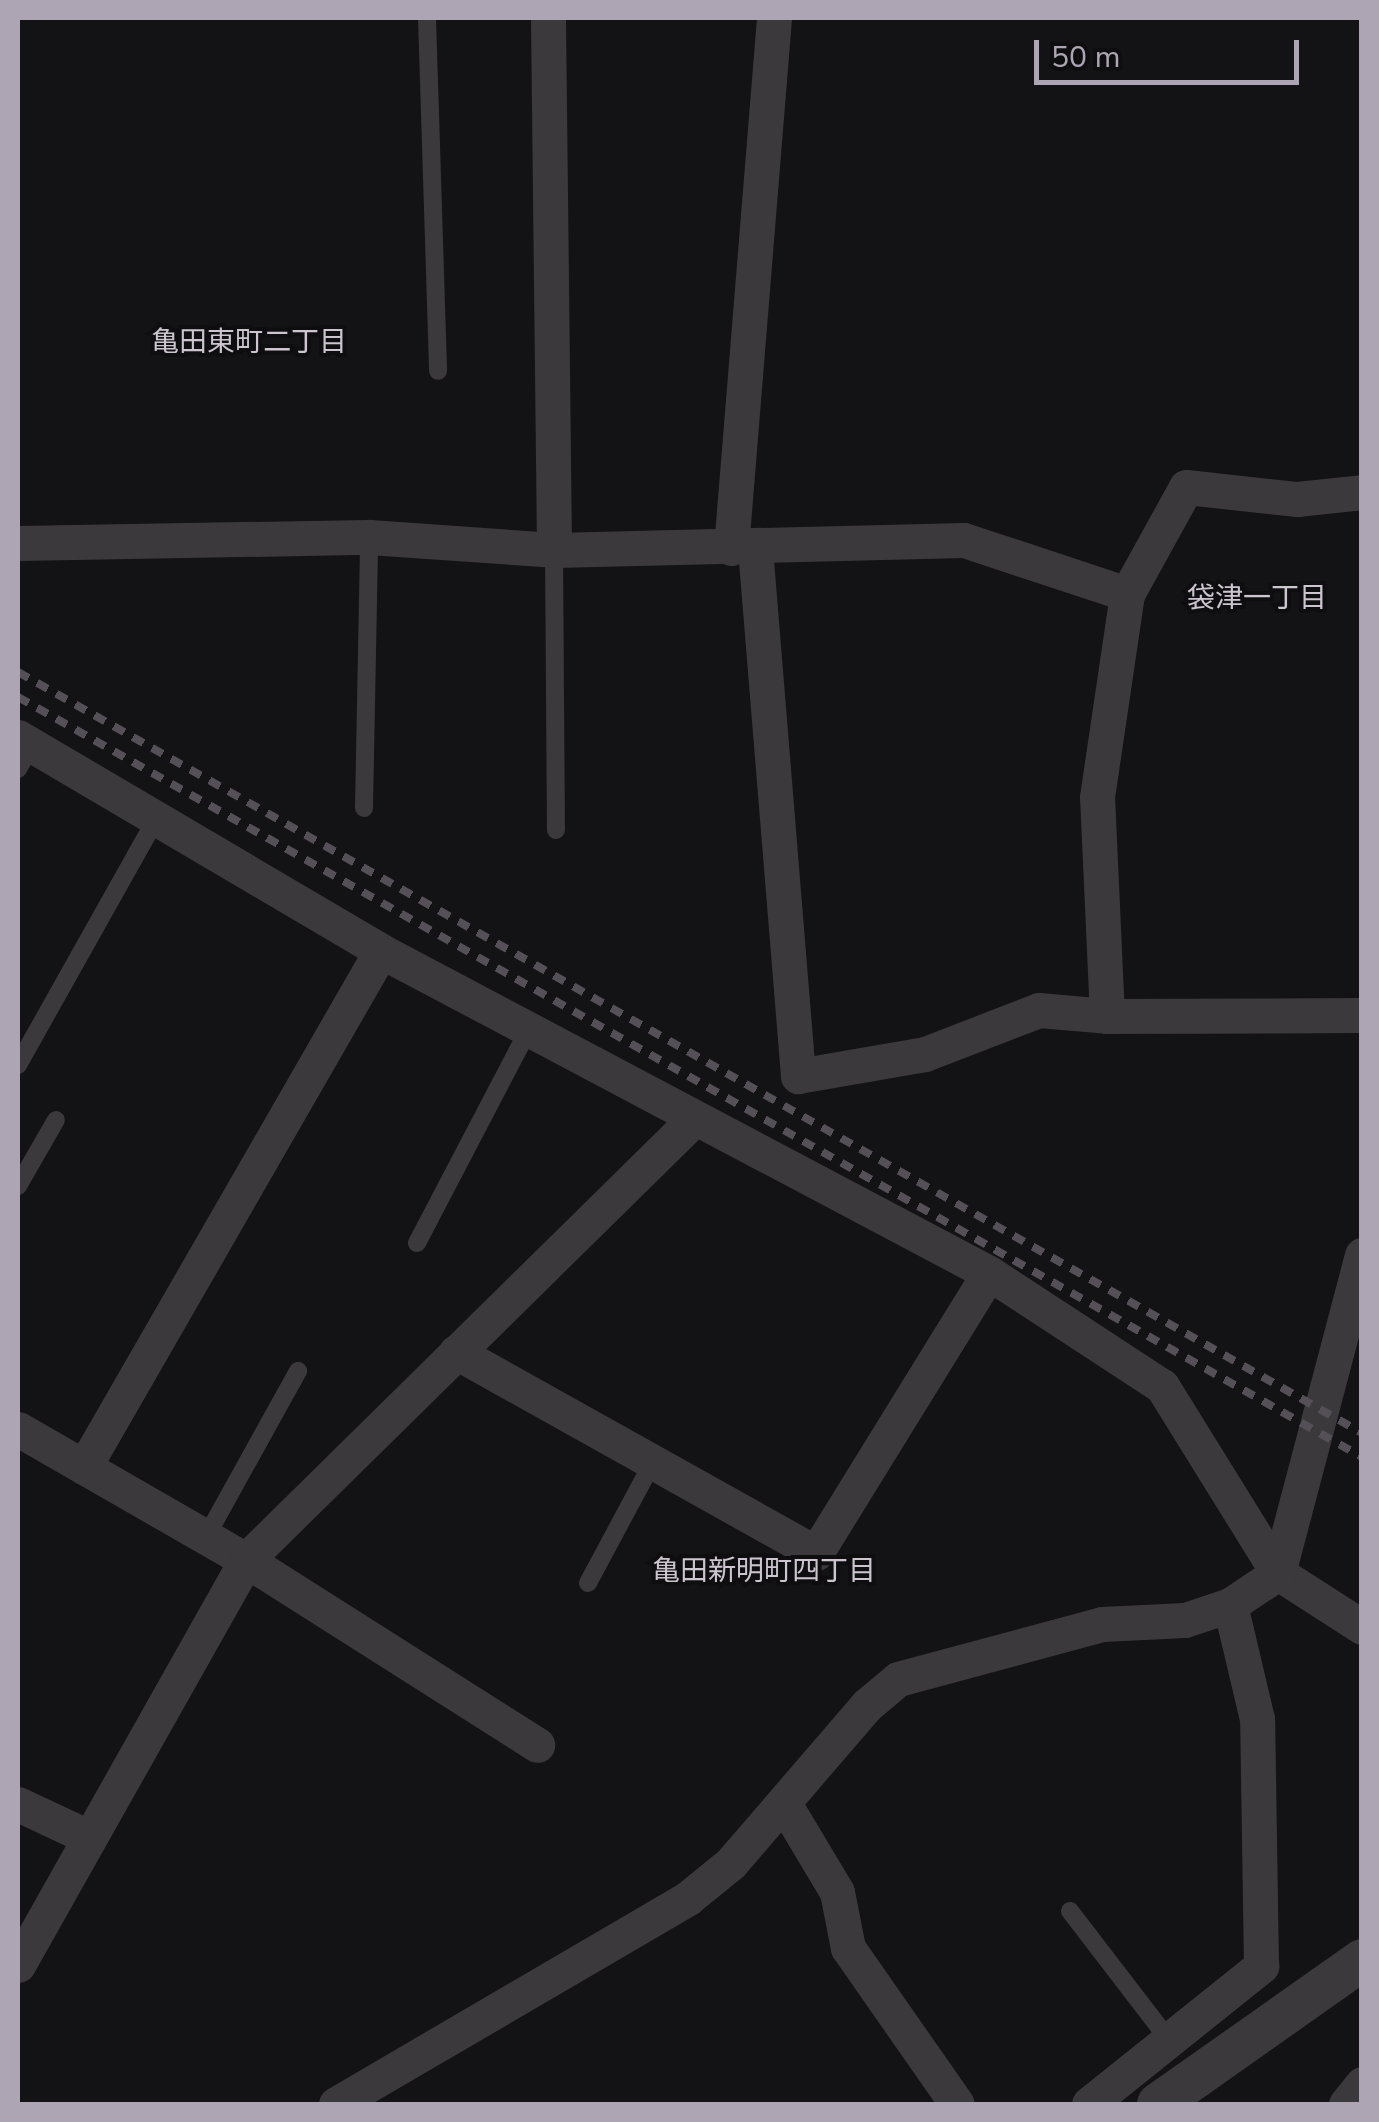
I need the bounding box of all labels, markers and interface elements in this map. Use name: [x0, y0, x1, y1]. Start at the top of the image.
scale bar: [1039, 20, 1304, 82]
text: 50 m: [1051, 37, 1120, 78]
district label: 亀田東町二丁目: [151, 325, 347, 359]
district label: 袋津一丁目: [1187, 581, 1327, 615]
district label: 亀田新明町四丁目: [652, 1554, 876, 1588]

